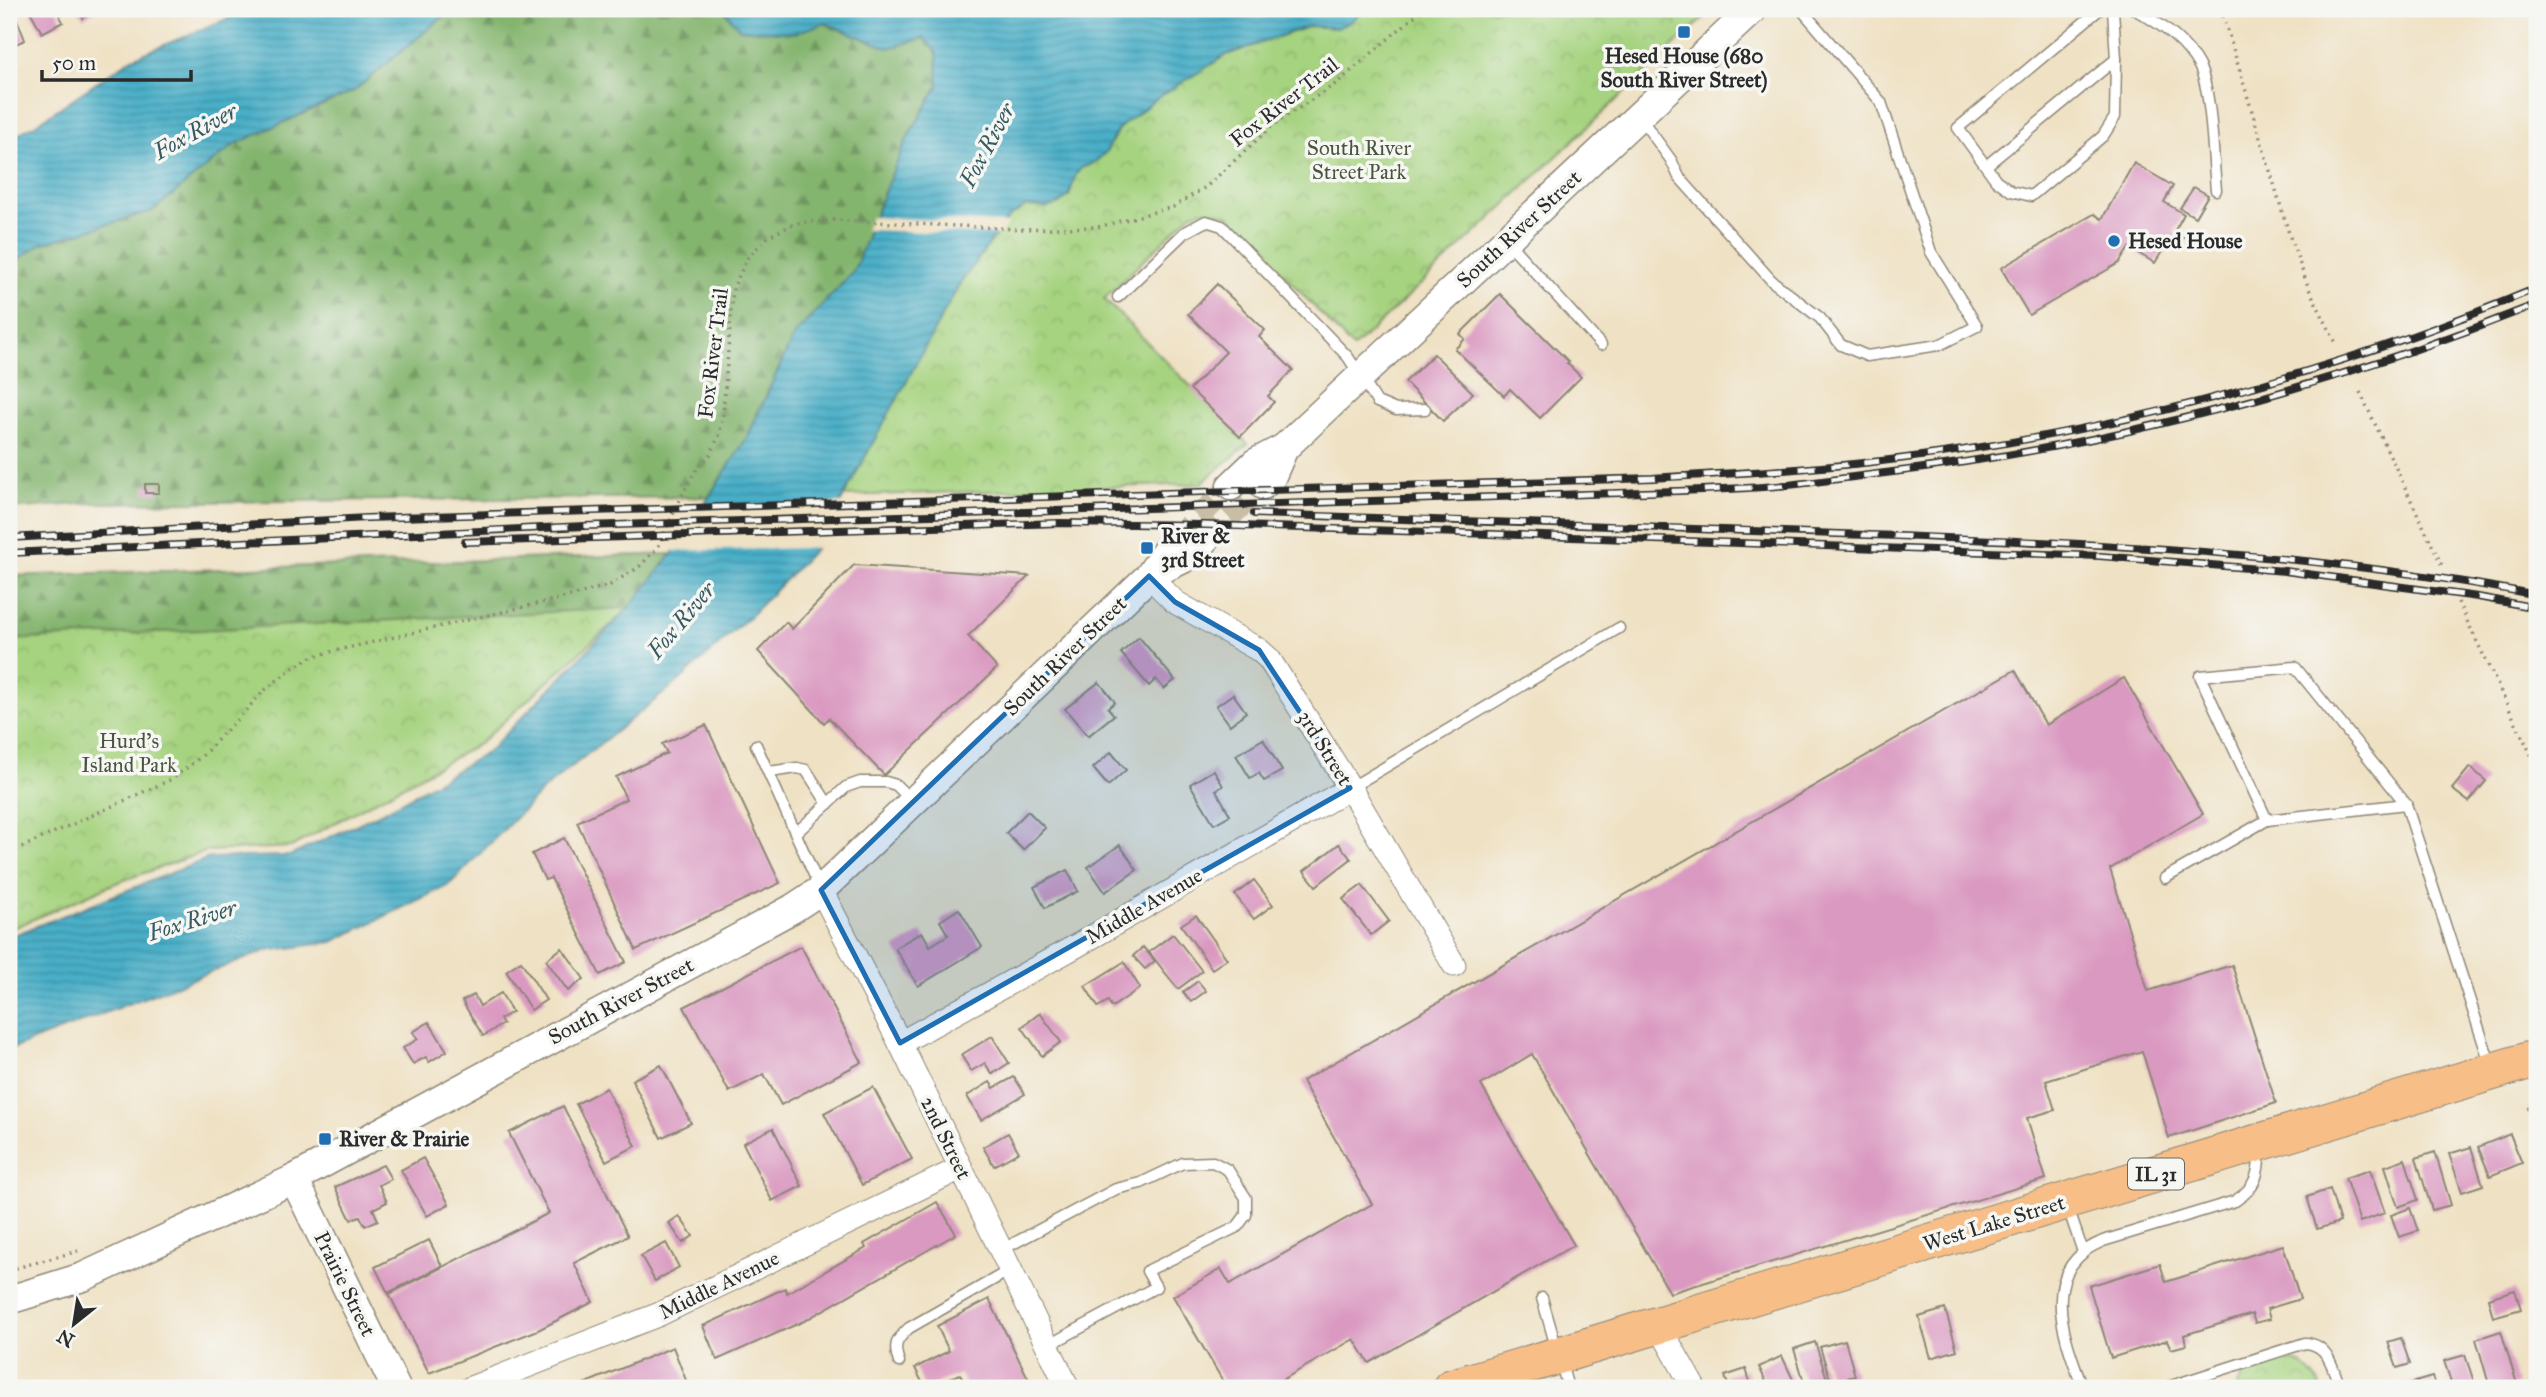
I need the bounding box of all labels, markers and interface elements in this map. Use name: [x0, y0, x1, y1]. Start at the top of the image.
marker: Hesed House (680 South River Street): [1676, 24, 1692, 40]
scale bar: [42, 38, 191, 82]
place label: Hesed House (680 South River Street): [1600, 43, 1768, 93]
text: 50 m: [52, 50, 97, 76]
street label: Fox River Trail: [1224, 51, 1344, 153]
water label: Fox River: [147, 96, 243, 166]
water label: Fox River: [953, 97, 1021, 193]
park label: South River Street Park: [1307, 135, 1411, 185]
street label: South River Street: [1451, 164, 1587, 293]
place label: Hesed House: [2128, 228, 2243, 254]
marker: Hesed House: [2106, 233, 2122, 249]
street label: Fox River Trail: [692, 286, 734, 420]
place label: River & 3rd Street: [1161, 523, 1245, 573]
marker: River & 3rd Street: [1139, 540, 1155, 556]
water label: Fox River: [640, 575, 722, 665]
street label: South River Street: [998, 590, 1132, 721]
street label: 3rd Street: [1292, 706, 1358, 791]
park label: Hurd's Island Park: [81, 728, 177, 778]
street label: Middle Avenue: [1081, 862, 1207, 950]
water label: Fox River: [143, 893, 241, 947]
street label: South River Street: [544, 951, 699, 1050]
street label: 2nd Street: [915, 1092, 977, 1184]
place label: River & Prairie: [339, 1126, 470, 1152]
marker: River & Prairie: [317, 1131, 333, 1147]
road number: IL 31: [2128, 1158, 2184, 1190]
street label: West Lake Street: [1920, 1189, 2069, 1257]
street label: Prairie Street: [308, 1227, 382, 1341]
street label: Middle Avenue: [655, 1245, 783, 1325]
north arrow: [38, 1288, 108, 1358]
text: N: [53, 1324, 78, 1352]

